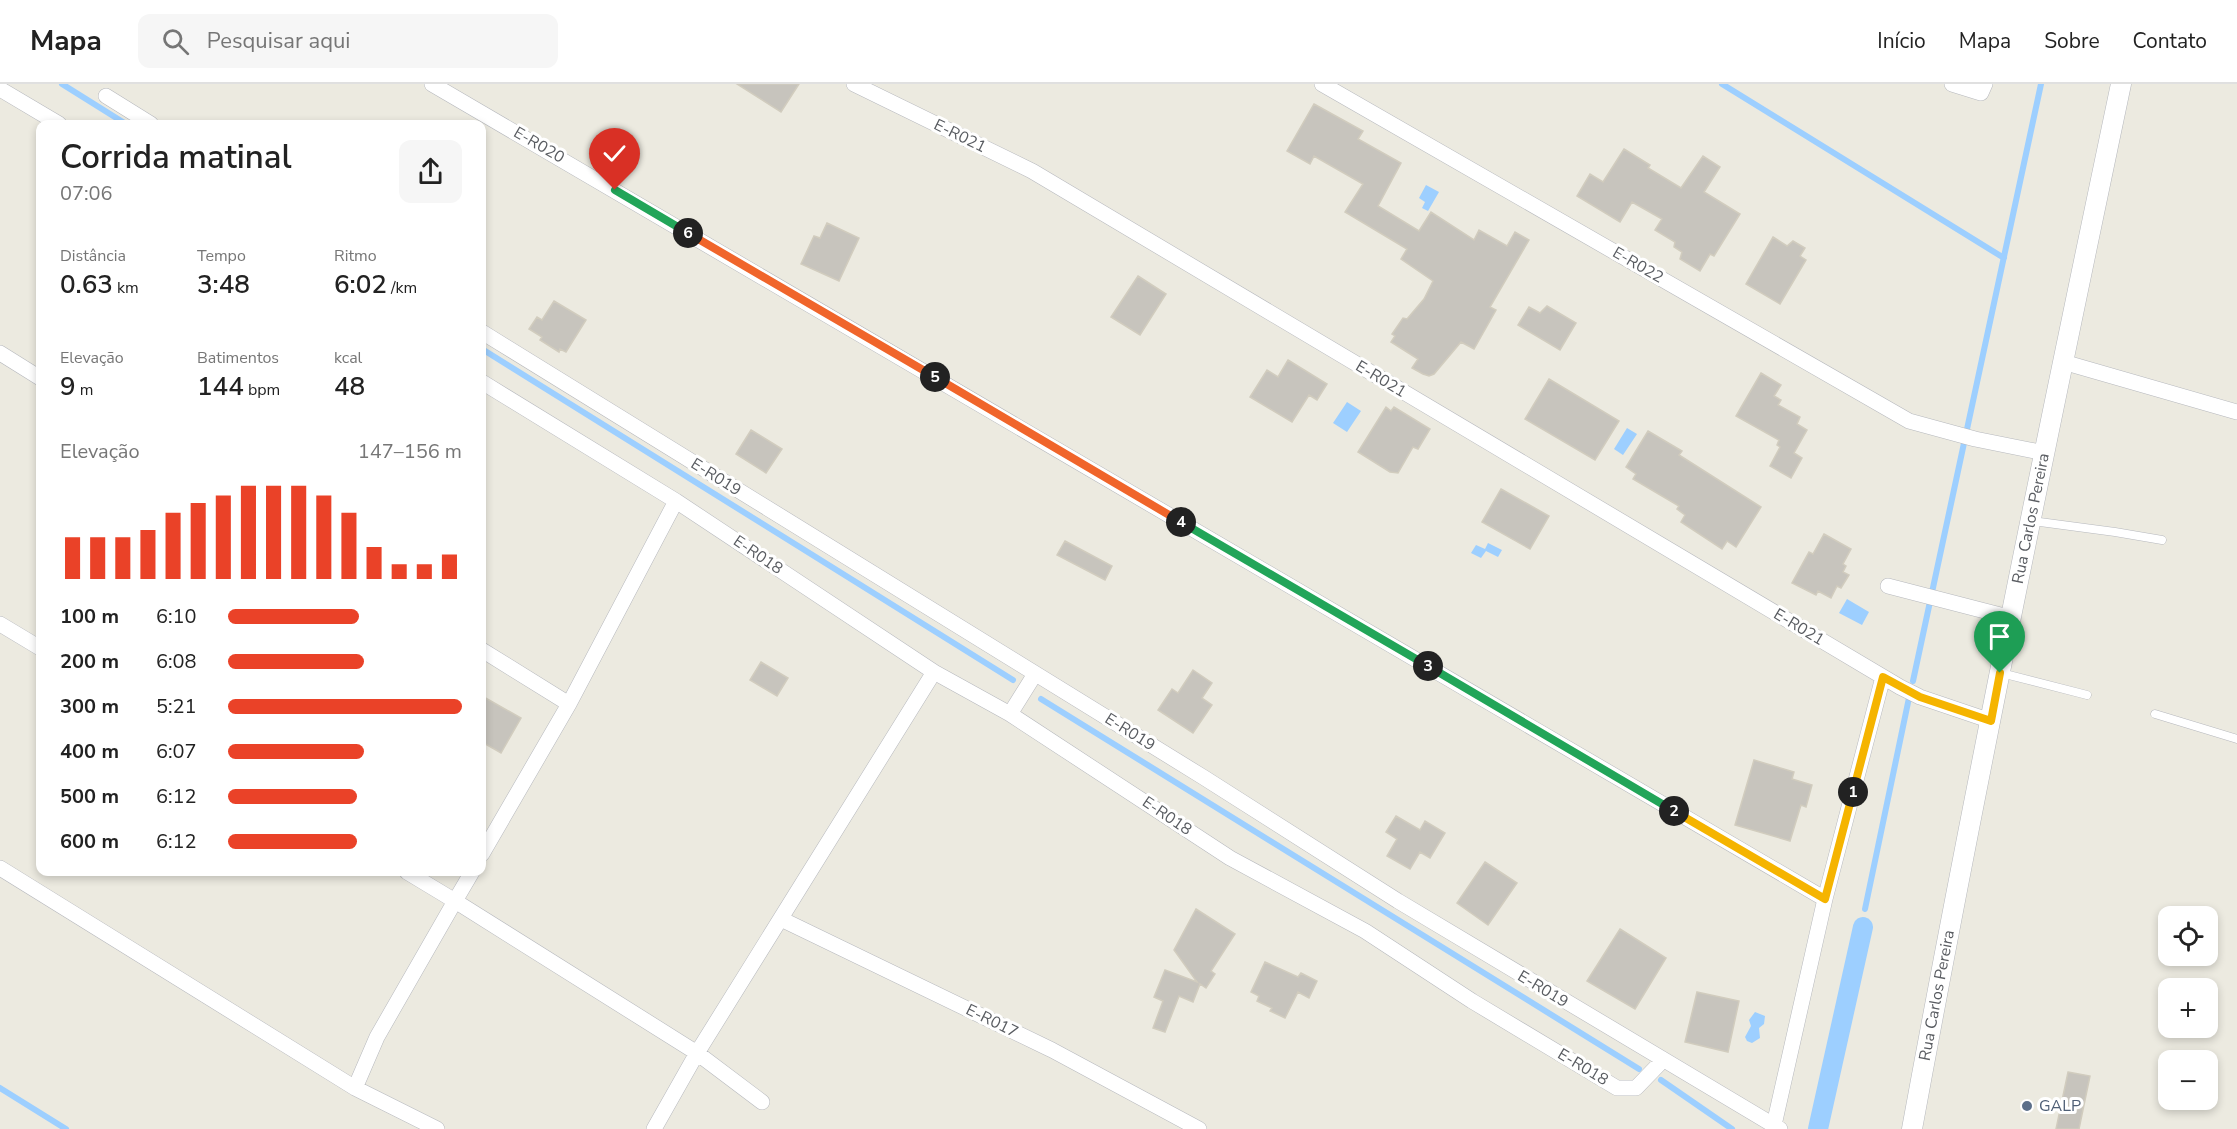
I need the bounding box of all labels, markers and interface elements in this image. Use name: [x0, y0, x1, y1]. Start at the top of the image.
search box: [138, 14, 558, 68]
text: Mapa: [30, 22, 102, 60]
icon: search: [159, 25, 192, 58]
text: Pesquisar aqui: [207, 26, 350, 56]
text: Início: [1877, 27, 1926, 55]
text: Mapa: [1959, 27, 2011, 55]
text: Sobre: [2044, 27, 2100, 55]
text: Contato: [2133, 27, 2207, 55]
street label: E-R021: [930, 114, 990, 158]
street label: E-R020: [509, 122, 569, 168]
pin: [589, 128, 640, 190]
text: Corrida matinal: [60, 135, 292, 180]
icon: check: [598, 137, 631, 170]
button: share: [399, 140, 462, 203]
text: 07:06: [60, 180, 113, 207]
pin: 6: [673, 218, 703, 248]
text: 6: [683, 222, 693, 244]
street label: E-R022: [1608, 242, 1668, 288]
text: Distância: [60, 245, 126, 267]
text: Tempo: [197, 245, 246, 267]
text: Ritmo: [334, 245, 377, 267]
text: 0.63: [60, 267, 113, 302]
text: 3:48: [197, 267, 250, 302]
text: 6:02: [334, 267, 387, 302]
text: km: [113, 277, 139, 299]
text: /km: [387, 277, 417, 299]
text: Elevação: [60, 347, 124, 369]
text: Batimentos: [197, 347, 279, 369]
text: kcal: [334, 347, 362, 369]
street label: E-R021: [1351, 355, 1411, 403]
pin: 5: [920, 362, 950, 392]
text: 5: [930, 366, 940, 388]
text: 9: [60, 369, 76, 404]
text: 144: [197, 369, 244, 404]
text: 48: [334, 369, 365, 404]
text: m: [76, 379, 93, 401]
text: bpm: [244, 379, 280, 401]
text: Elevação: [60, 438, 140, 465]
text: 147–156 m: [358, 438, 462, 465]
street label: Rua Carlos Pereira: [2007, 451, 2055, 586]
street label: E-R019: [687, 453, 745, 501]
pin: 4: [1166, 507, 1196, 537]
text: 4: [1176, 511, 1186, 533]
street label: E-R018: [729, 530, 787, 580]
text: 100 m: [60, 603, 119, 630]
text: 6:10: [156, 603, 197, 630]
street label: E-R021: [1769, 603, 1829, 651]
pin: [1974, 611, 2025, 673]
icon: arrive: [1983, 620, 2016, 653]
text: 200 m: [60, 648, 119, 675]
text: 6:08: [156, 648, 197, 675]
pin: 3: [1413, 651, 1443, 681]
text: 3: [1423, 655, 1433, 677]
text: 300 m: [60, 693, 119, 720]
text: 5:21: [156, 693, 197, 720]
street label: E-R019: [1101, 708, 1159, 756]
text: 400 m: [60, 738, 119, 765]
text: 6:07: [156, 738, 197, 765]
pin: 1: [1838, 777, 1868, 807]
text: 1: [1848, 781, 1858, 803]
text: 500 m: [60, 783, 119, 810]
text: 6:12: [156, 783, 197, 810]
street label: E-R018: [1138, 791, 1196, 841]
pin: 2: [1659, 796, 1689, 826]
text: 2: [1669, 800, 1679, 822]
text: 600 m: [60, 828, 119, 855]
text: 6:12: [156, 828, 197, 855]
map controls: [2158, 906, 2218, 1110]
button: locate: [2158, 906, 2218, 966]
street label: Rua Carlos Pereira: [1914, 928, 1960, 1063]
street label: E-R019: [1513, 965, 1573, 1013]
button: +: [2158, 978, 2218, 1038]
street label: E-R017: [962, 999, 1022, 1043]
street label: E-R018: [1553, 1043, 1613, 1091]
button: −: [2158, 1050, 2218, 1110]
place label: GALP: [2039, 1095, 2081, 1117]
marker: GALP: [2020, 1099, 2034, 1113]

